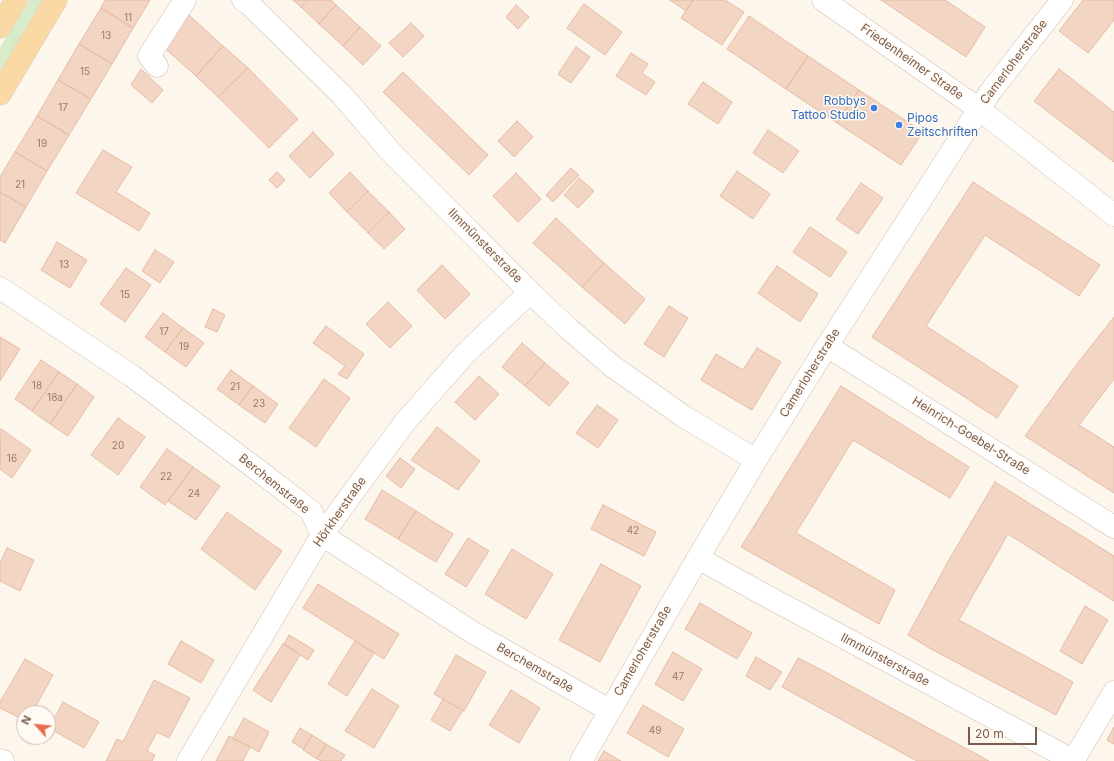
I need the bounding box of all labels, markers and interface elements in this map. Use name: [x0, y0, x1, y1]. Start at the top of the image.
house number: 11: [124, 12, 132, 24]
street label: Camerloherstraße: [977, 17, 1051, 107]
street label: Friedenheimer Straße: [858, 21, 966, 103]
house number: 13: [101, 30, 111, 42]
house number: 15: [80, 66, 90, 78]
place label: Robbys Tattoo Studio: [791, 94, 866, 122]
house number: 17: [58, 102, 68, 114]
marker: Robbys Tattoo Studio: [869, 103, 879, 113]
place label: Pipos Zeitschriften: [907, 111, 978, 139]
marker: Pipos Zeitschriften: [894, 120, 904, 130]
house number: 19: [37, 138, 47, 150]
house number: 21: [15, 179, 25, 191]
street label: Ilmmünsterstraße: [445, 206, 525, 286]
house number: 13: [59, 259, 69, 271]
house number: 15: [120, 289, 130, 301]
house number: 17: [159, 326, 169, 338]
street label: Camerloherstraße: [777, 326, 843, 420]
house number: 19: [179, 341, 189, 353]
house number: 18: [32, 380, 42, 392]
house number: 21: [230, 381, 240, 393]
house number: 18a: [47, 392, 63, 404]
street label: Heinrich-Goebel-Straße: [909, 394, 1033, 478]
house number: 23: [253, 398, 265, 410]
house number: 20: [112, 440, 124, 452]
street label: Berchemstraße: [236, 451, 312, 517]
house number: 16: [7, 453, 17, 465]
house number: 22: [160, 471, 172, 483]
street label: Hörkherstraße: [311, 474, 369, 550]
house number: 24: [188, 488, 200, 500]
house number: 42: [627, 525, 639, 537]
street label: Camerloherstraße: [611, 603, 675, 699]
street label: Ilmmünsterstraße: [838, 630, 932, 690]
street label: Berchemstraße: [494, 640, 576, 696]
house number: 47: [672, 671, 684, 683]
north arrow: [16, 705, 56, 745]
text: N: [18, 713, 34, 727]
scale bar: [970, 719, 1039, 745]
house number: 49: [649, 725, 661, 737]
text: 20 m: [975, 726, 1004, 741]

